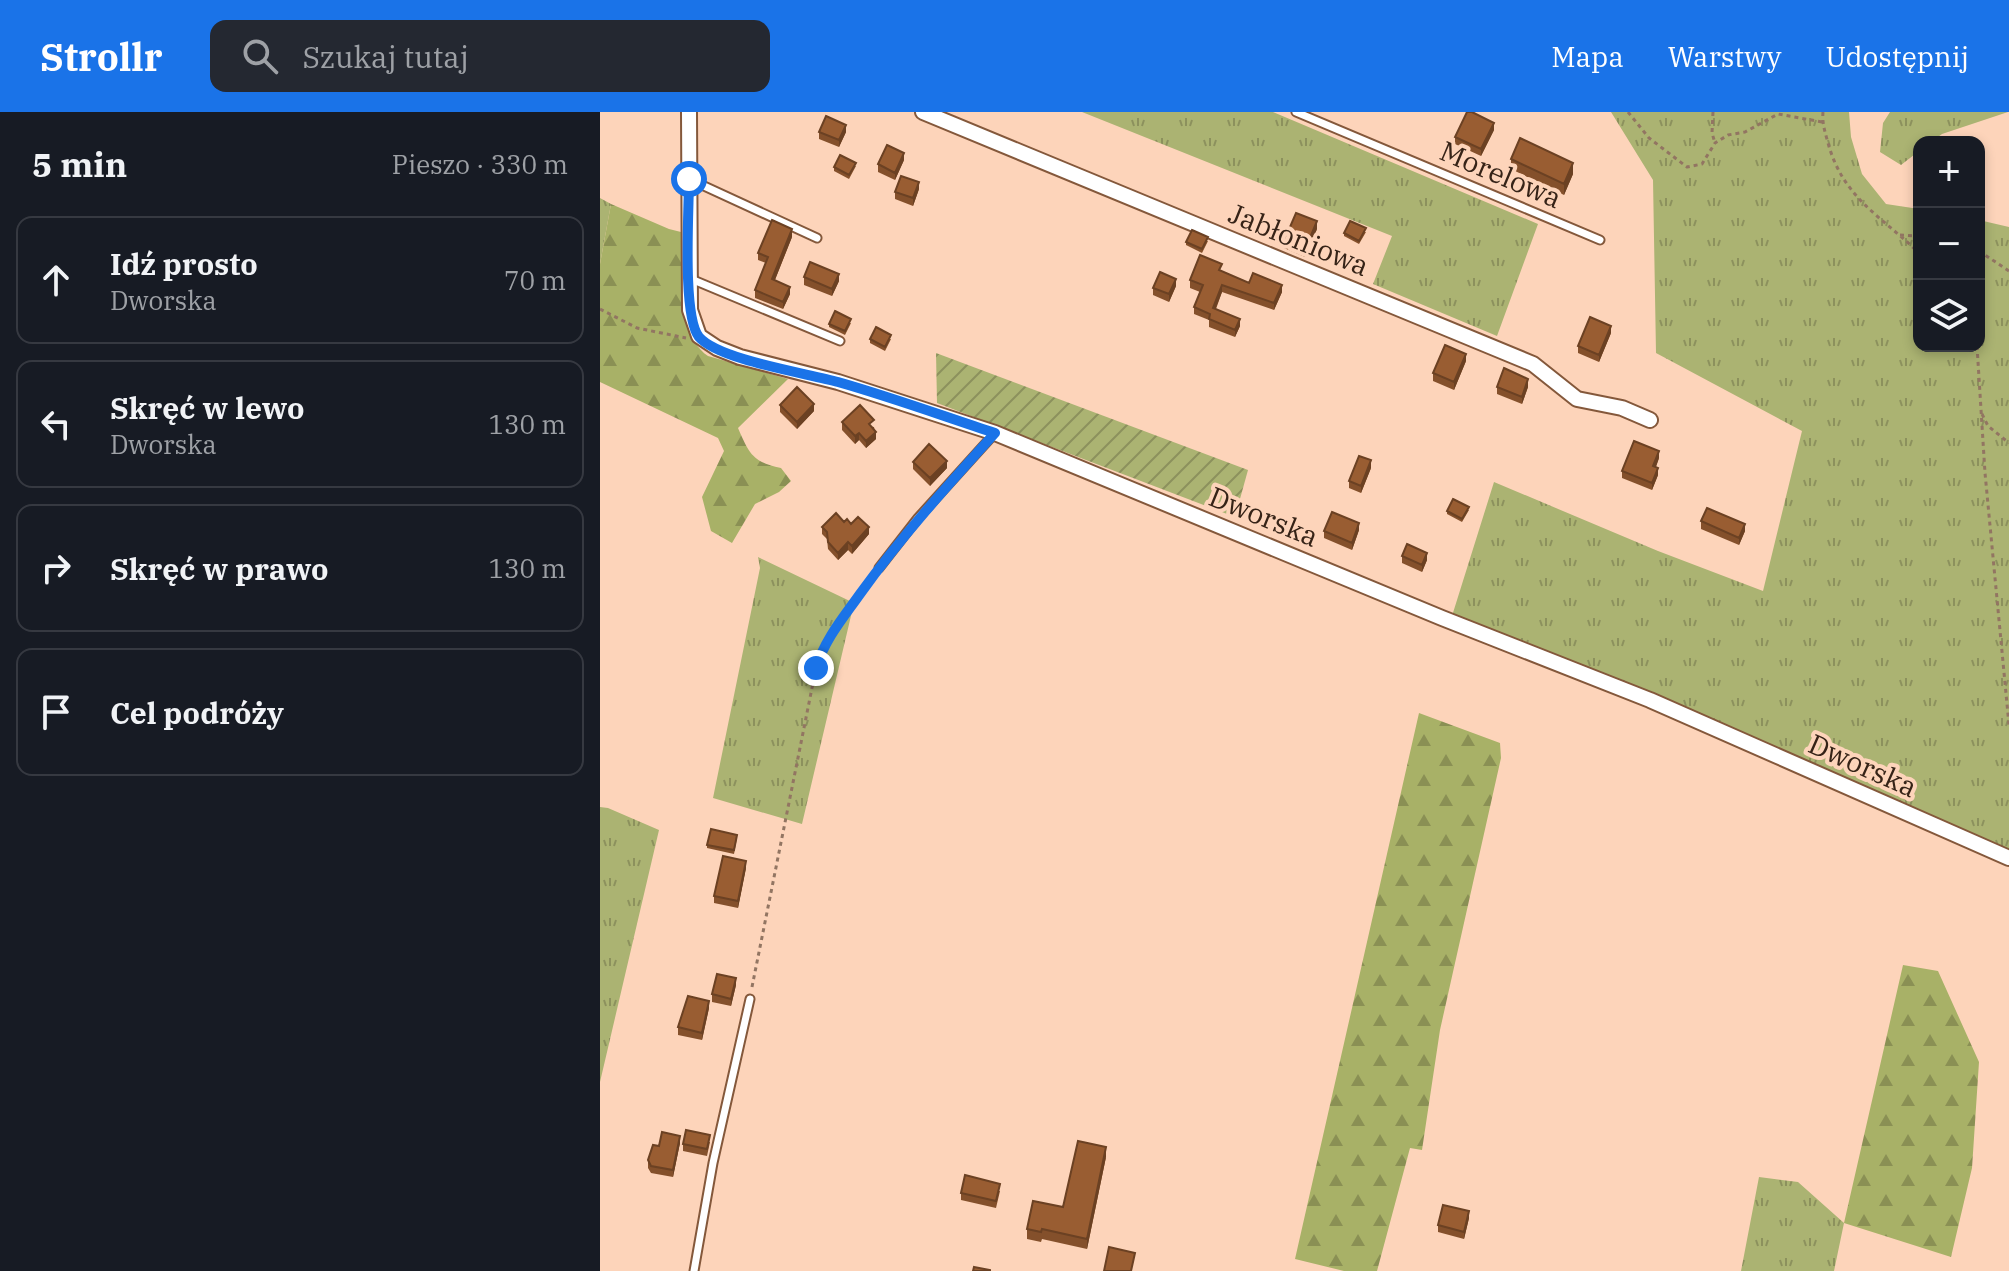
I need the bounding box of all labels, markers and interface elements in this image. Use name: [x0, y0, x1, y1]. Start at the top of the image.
search box: [210, 20, 770, 92]
text: Strollr: [40, 32, 162, 81]
icon: search: [238, 34, 282, 78]
text: Szukaj tutaj: [302, 37, 469, 76]
text: Mapa: [1551, 38, 1624, 75]
text: Warstwy: [1668, 38, 1781, 75]
text: Udostępnij: [1825, 38, 1969, 75]
street label: Morelowa: [1435, 132, 1567, 216]
map controls: [1913, 136, 1985, 352]
button: +: [1913, 136, 1985, 208]
text: 5 min: [32, 142, 127, 186]
text: Pieszo · 330 m: [392, 147, 568, 181]
route start: [671, 161, 707, 197]
street label: Jabłoniowa: [1223, 194, 1375, 284]
button: −: [1913, 208, 1985, 280]
text: Idź prosto: [110, 244, 258, 283]
icon: ahead: [34, 258, 78, 302]
text: 70 m: [504, 263, 566, 297]
button: layers: [1913, 280, 1985, 352]
text: Dworska: [110, 283, 217, 317]
text: Skręć w lewo: [110, 388, 304, 427]
icon: left: [34, 402, 78, 446]
text: 130 m: [488, 407, 566, 441]
text: Dworska: [110, 427, 217, 461]
street label: Dworska: [1204, 477, 1324, 555]
icon: right: [34, 546, 78, 590]
text: Skręć w prawo: [110, 549, 329, 588]
text: 130 m: [488, 551, 566, 585]
route end: [798, 650, 834, 686]
icon: arrive: [34, 690, 78, 734]
text: Cel podróży: [110, 693, 284, 732]
street label: Dworska: [1803, 725, 1923, 805]

